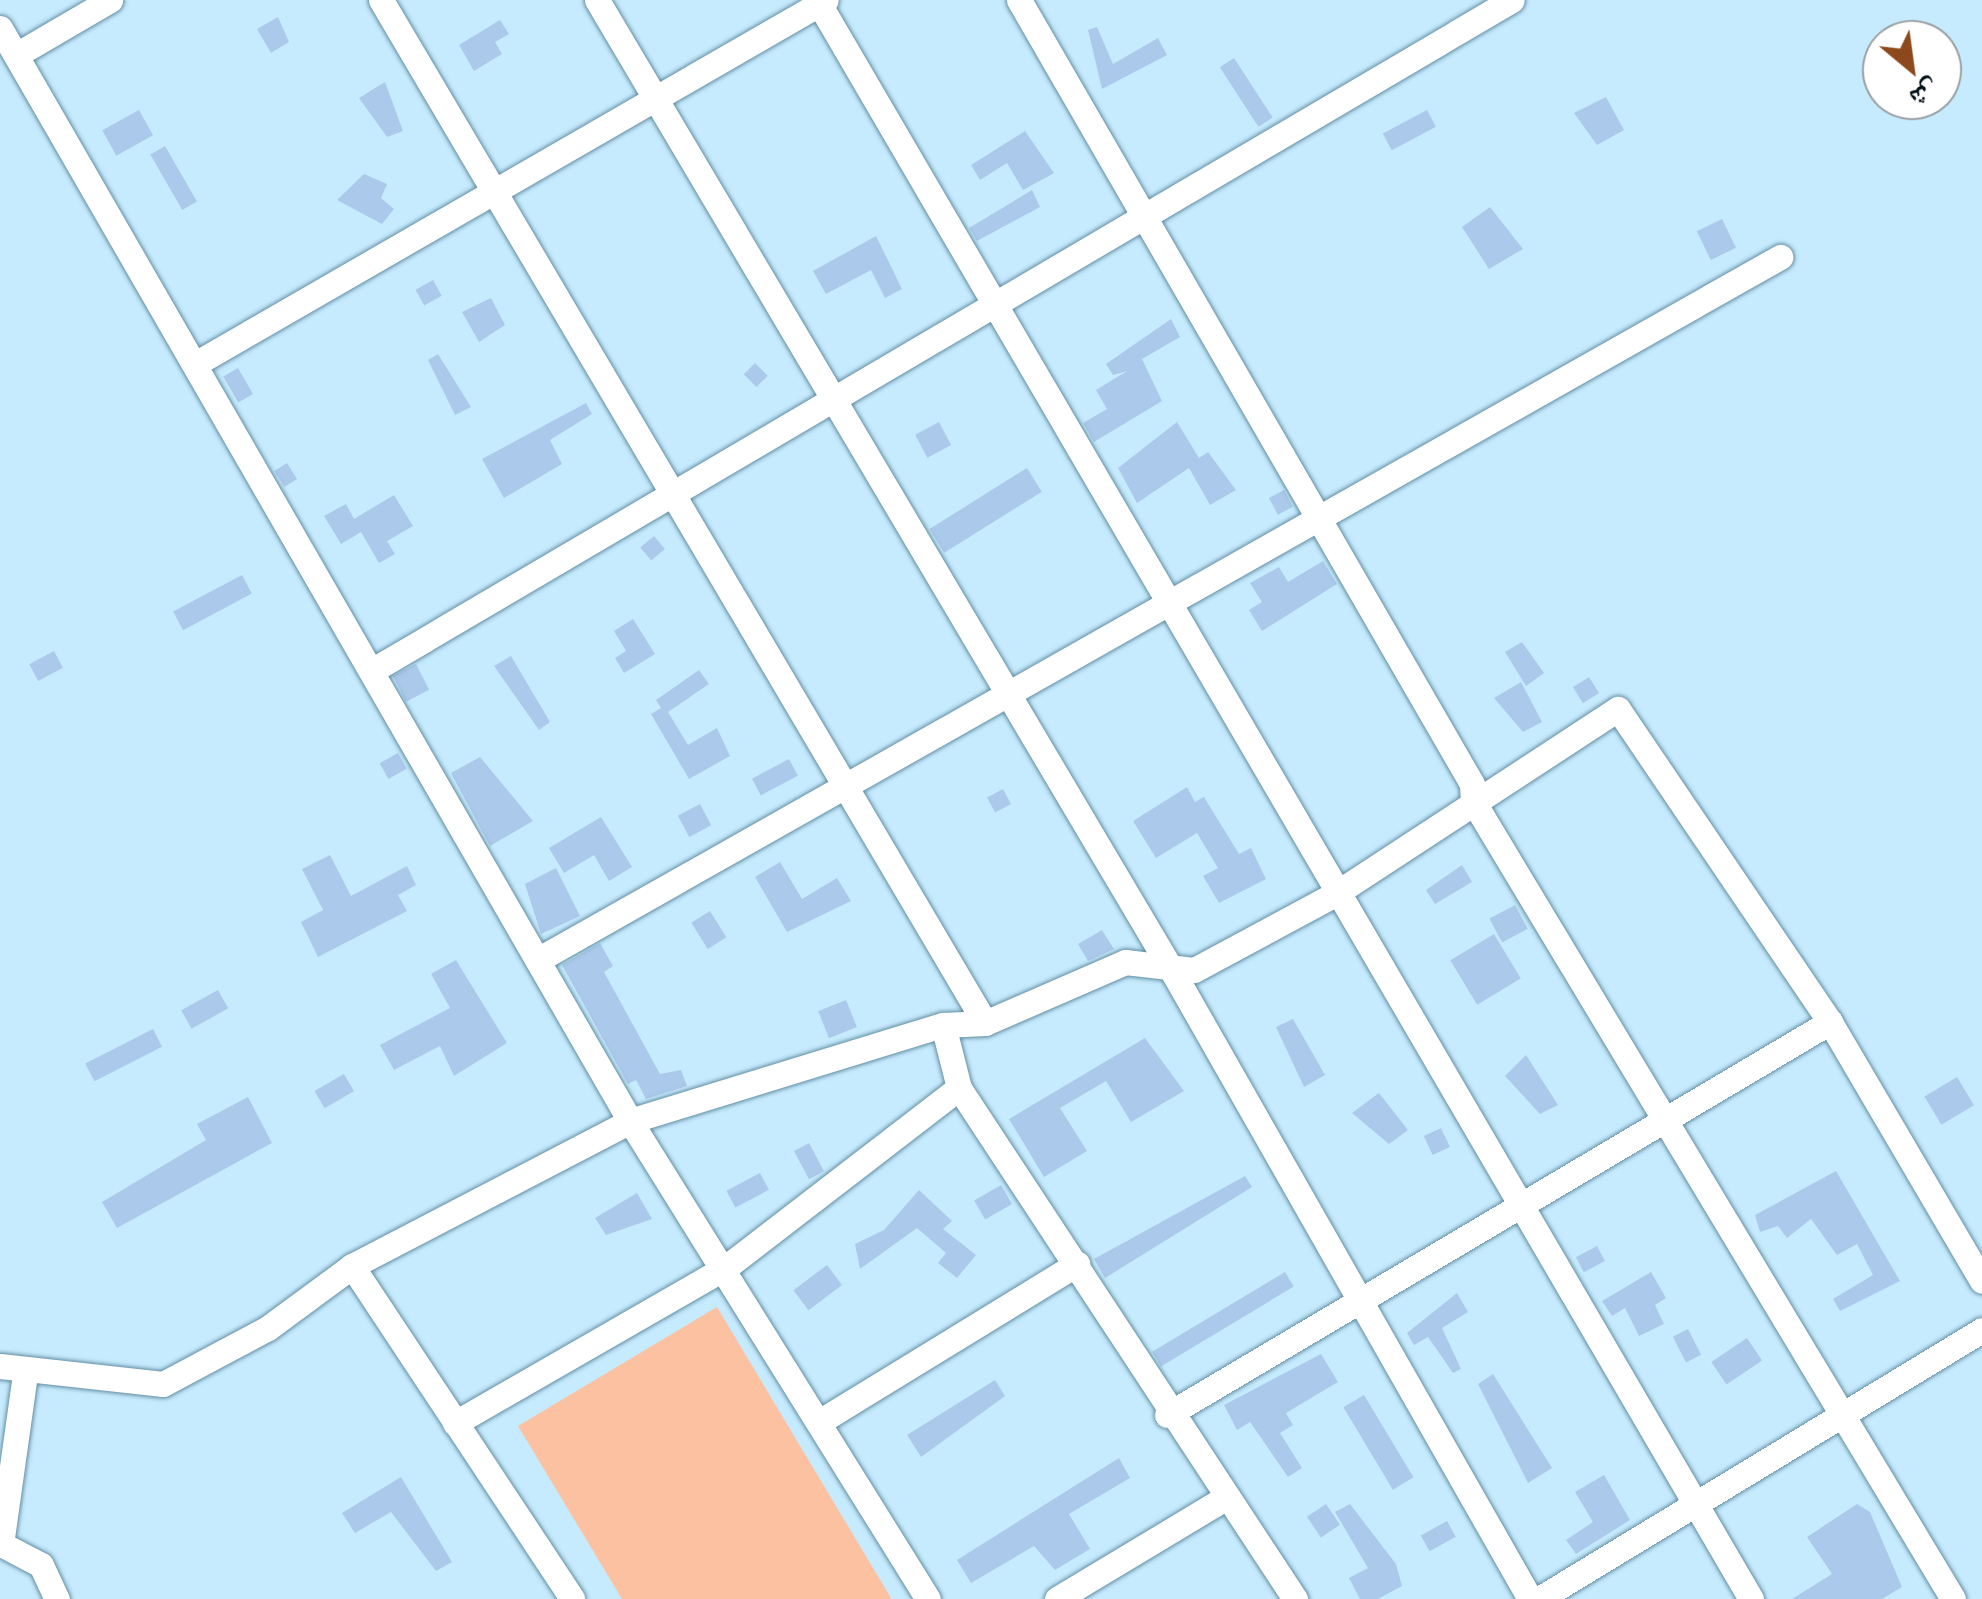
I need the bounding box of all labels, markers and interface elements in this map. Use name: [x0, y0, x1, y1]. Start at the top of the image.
north arrow: [1862, 20, 1962, 120]
text: ش: [1902, 69, 1949, 121]

